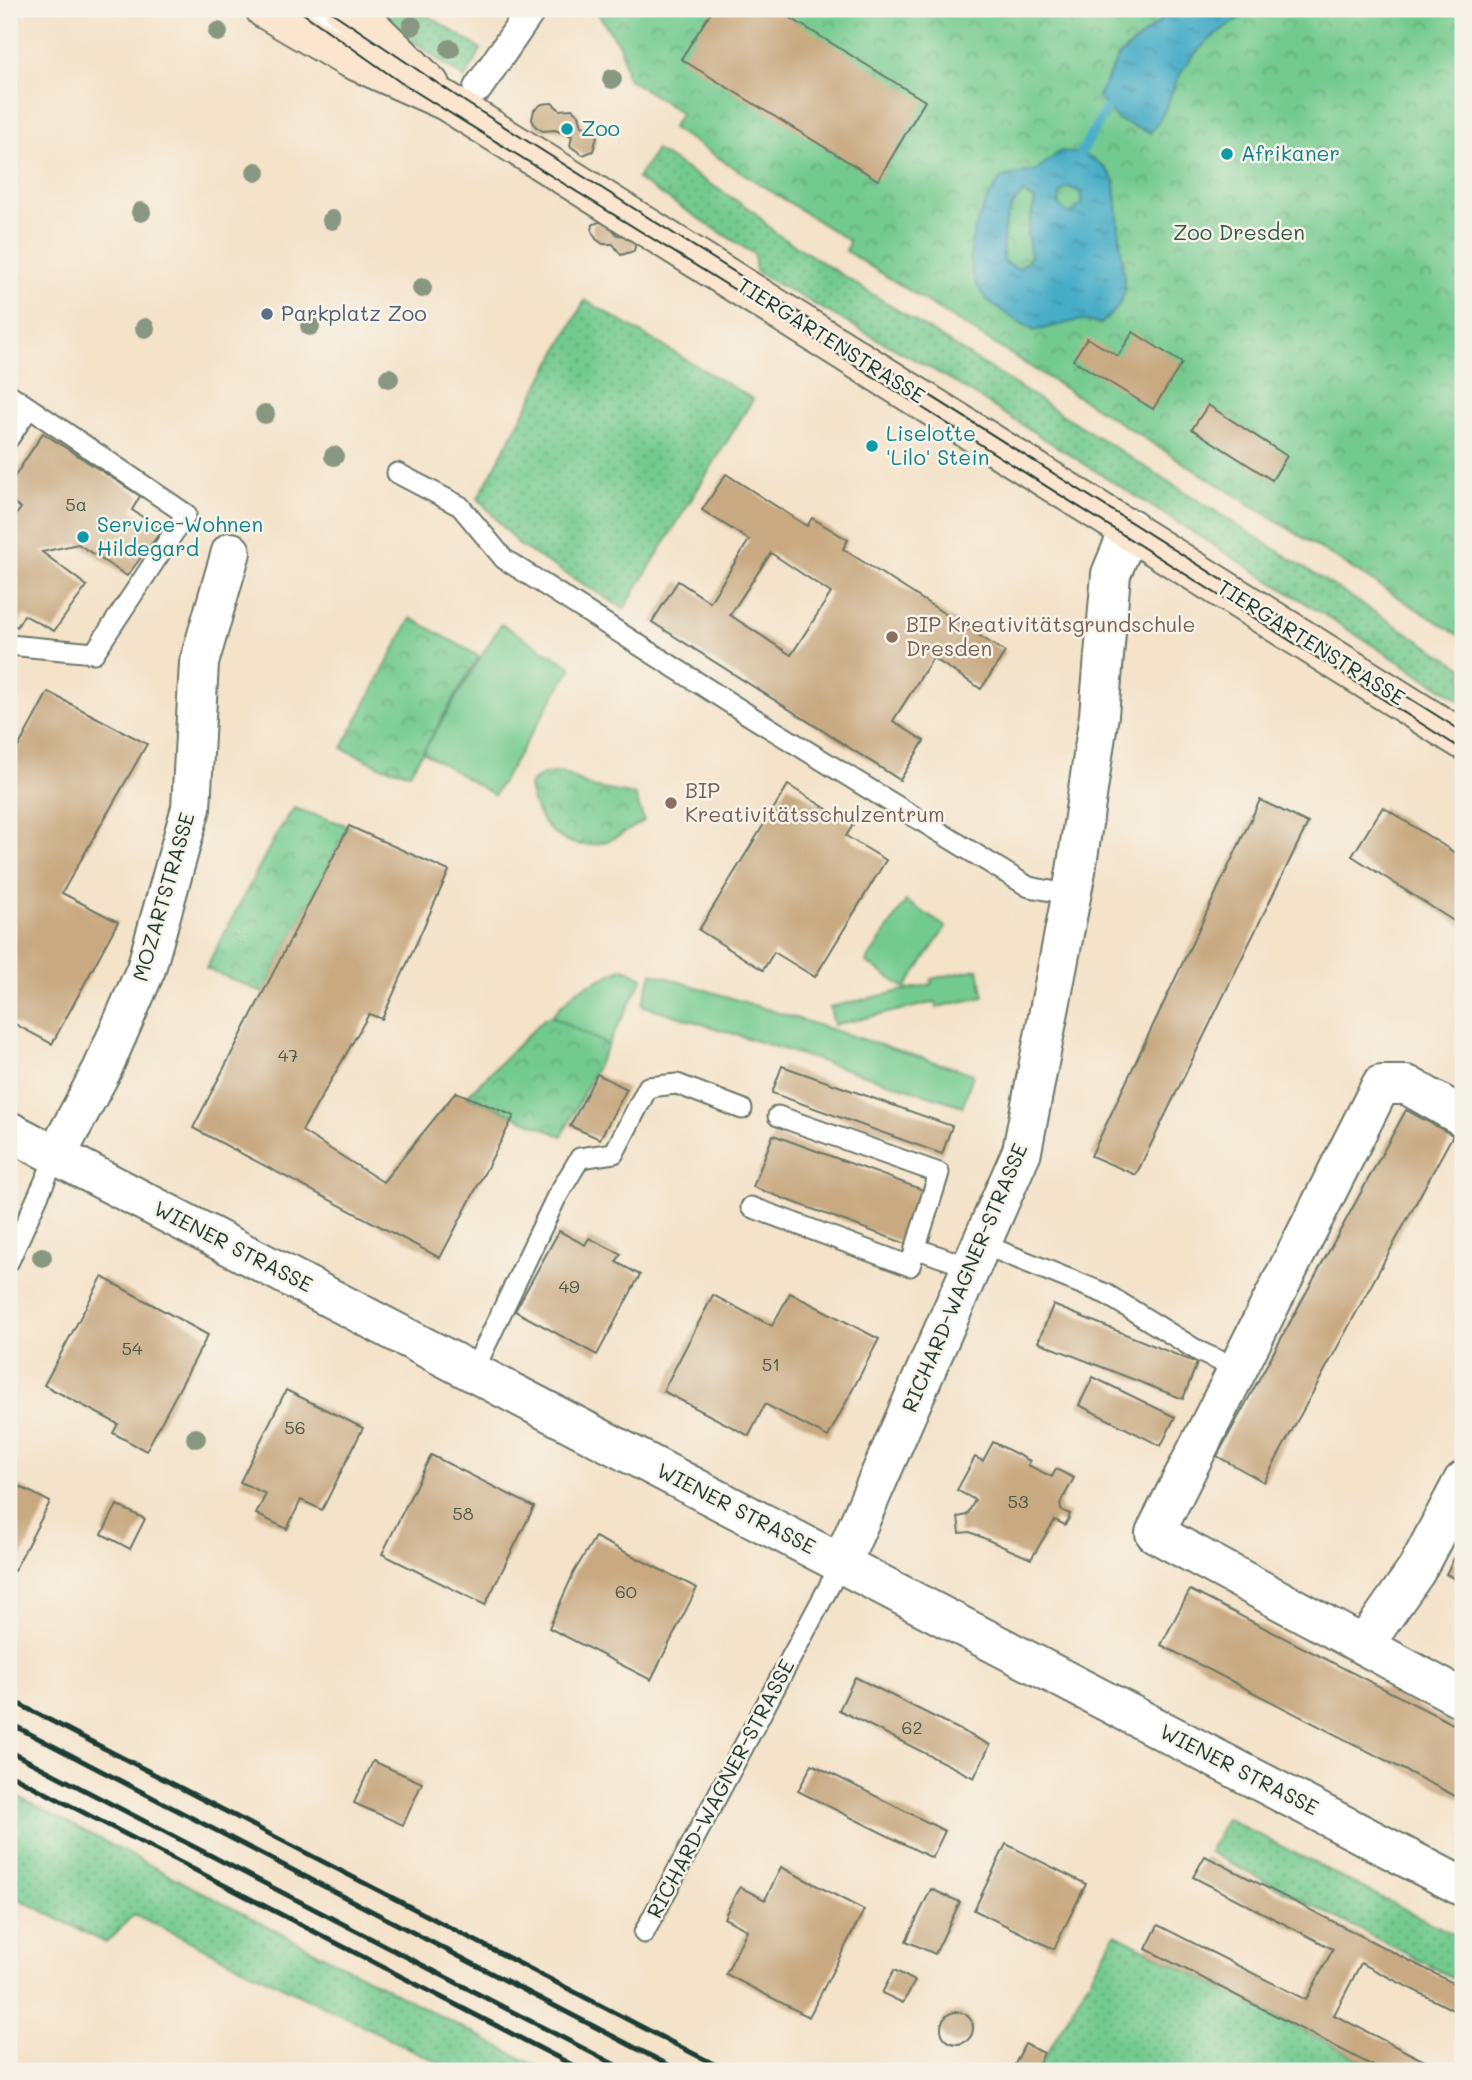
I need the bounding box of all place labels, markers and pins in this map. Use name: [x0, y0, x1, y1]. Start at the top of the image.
place label: Zoo: [581, 114, 620, 141]
marker: Zoo: [559, 121, 575, 137]
place label: Afrikaner: [1241, 139, 1340, 166]
marker: Afrikaner: [1219, 146, 1235, 162]
place label: Parkplatz Zoo: [281, 299, 427, 326]
marker: Parkplatz Zoo: [259, 306, 275, 322]
place label: Liselotte 'Lilo' Stein: [886, 419, 989, 470]
marker: Liselotte 'Lilo' Stein: [864, 438, 880, 454]
place label: Service-Wohnen Hildegard: [97, 510, 263, 561]
marker: Service-Wohnen Hildegard: [75, 529, 91, 545]
place label: BIP Kreativitätsgrundschule Dresden: [906, 610, 1195, 661]
marker: BIP Kreativitätsgrundschule Dresden: [884, 629, 900, 645]
place label: BIP Kreativitätsschulzentrum: [685, 776, 945, 827]
marker: BIP Kreativitätsschulzentrum: [663, 795, 679, 811]

